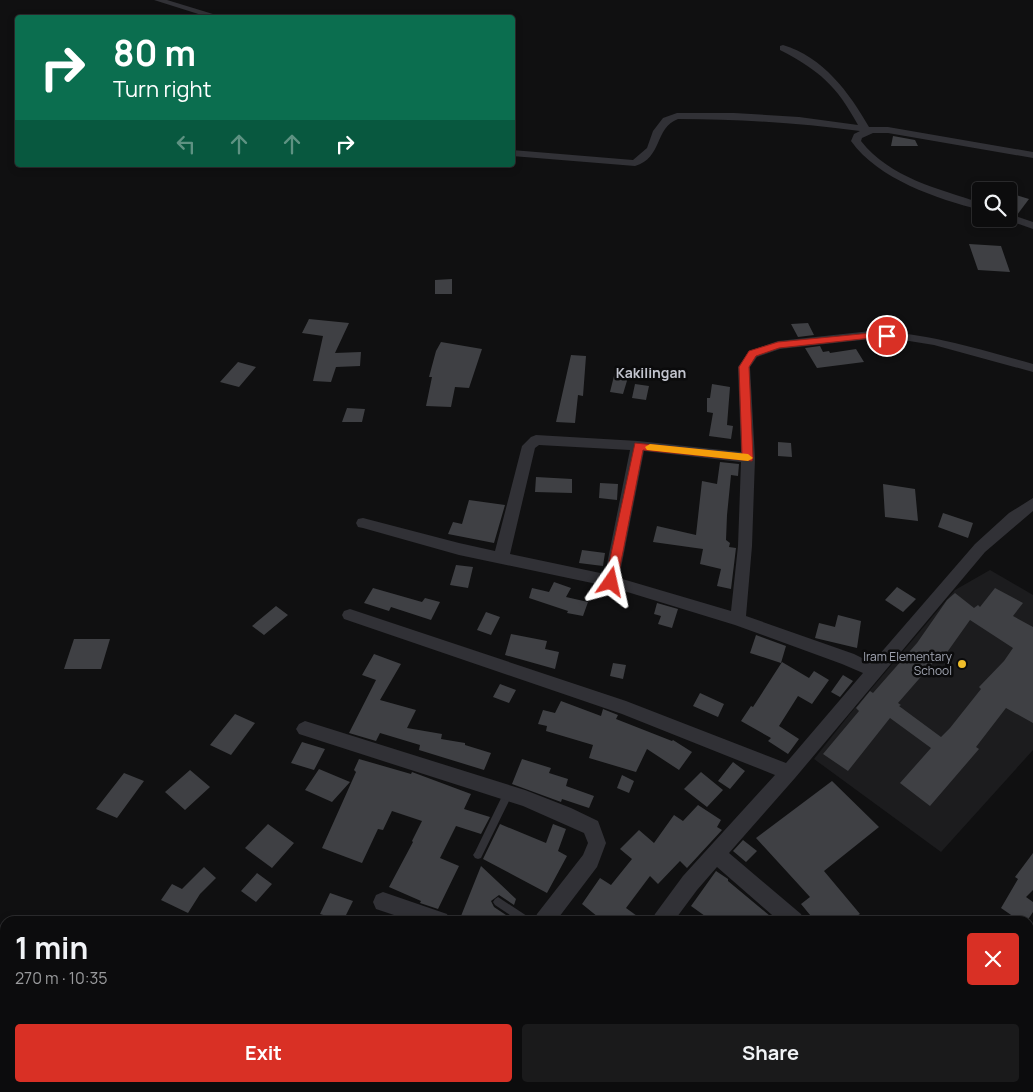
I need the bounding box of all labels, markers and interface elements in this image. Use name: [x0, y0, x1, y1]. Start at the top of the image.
text: 80 m: [113, 29, 196, 77]
icon: right: [30, 35, 95, 100]
text: Turn right: [113, 74, 211, 104]
icon: left: [172, 130, 200, 158]
icon: ahead: [225, 130, 253, 158]
icon: ahead: [278, 130, 306, 158]
icon: right: [331, 130, 359, 158]
map controls: [972, 182, 1017, 227]
button: search: [972, 182, 1017, 227]
pin: [866, 315, 908, 357]
icon: arrive: [873, 322, 901, 350]
district label: Kakilingan: [616, 363, 686, 382]
position arrow: [584, 555, 636, 607]
place label: Iram Elementary School: [863, 648, 953, 679]
marker: Iram Elementary School: [956, 658, 968, 670]
text: 1 min: [15, 927, 88, 968]
button: close: [967, 933, 1019, 985]
text: 270 m · 10:35: [15, 967, 108, 989]
button: Exit: [15, 1024, 512, 1082]
button: Share: [522, 1024, 1019, 1082]

